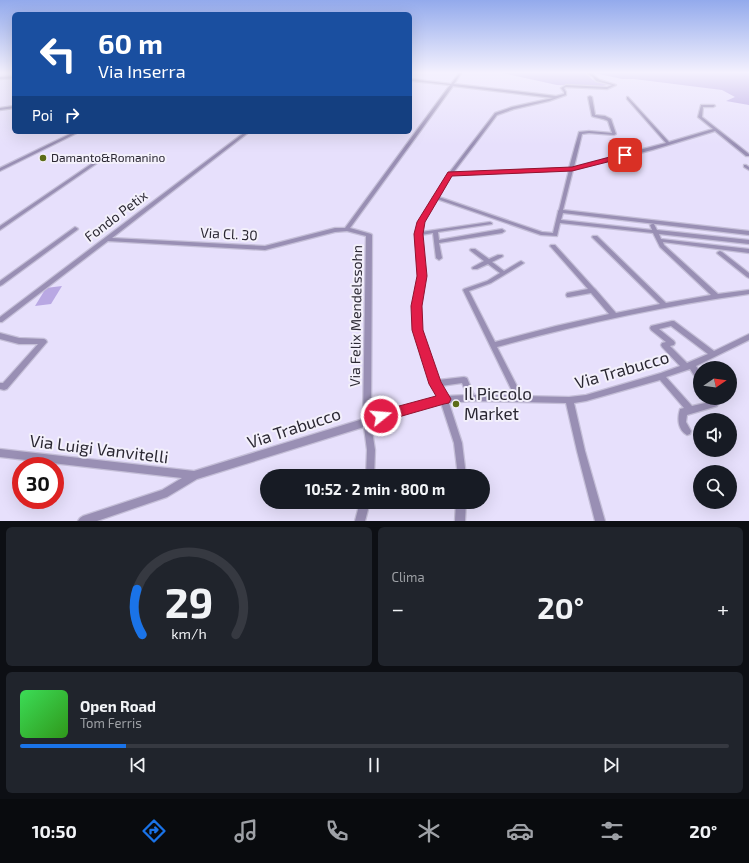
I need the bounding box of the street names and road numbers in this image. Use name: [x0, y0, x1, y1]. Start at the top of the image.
street label: Fondo Petix: [81, 186, 151, 245]
street label: Via Cl. 30: [200, 224, 258, 243]
street label: Via Felix Mendelssohn: [346, 245, 365, 387]
street label: Via Trabucco: [572, 346, 671, 392]
street label: Via Trabucco: [244, 403, 343, 452]
street label: Via Luigi Vanvitelli: [28, 430, 170, 467]

